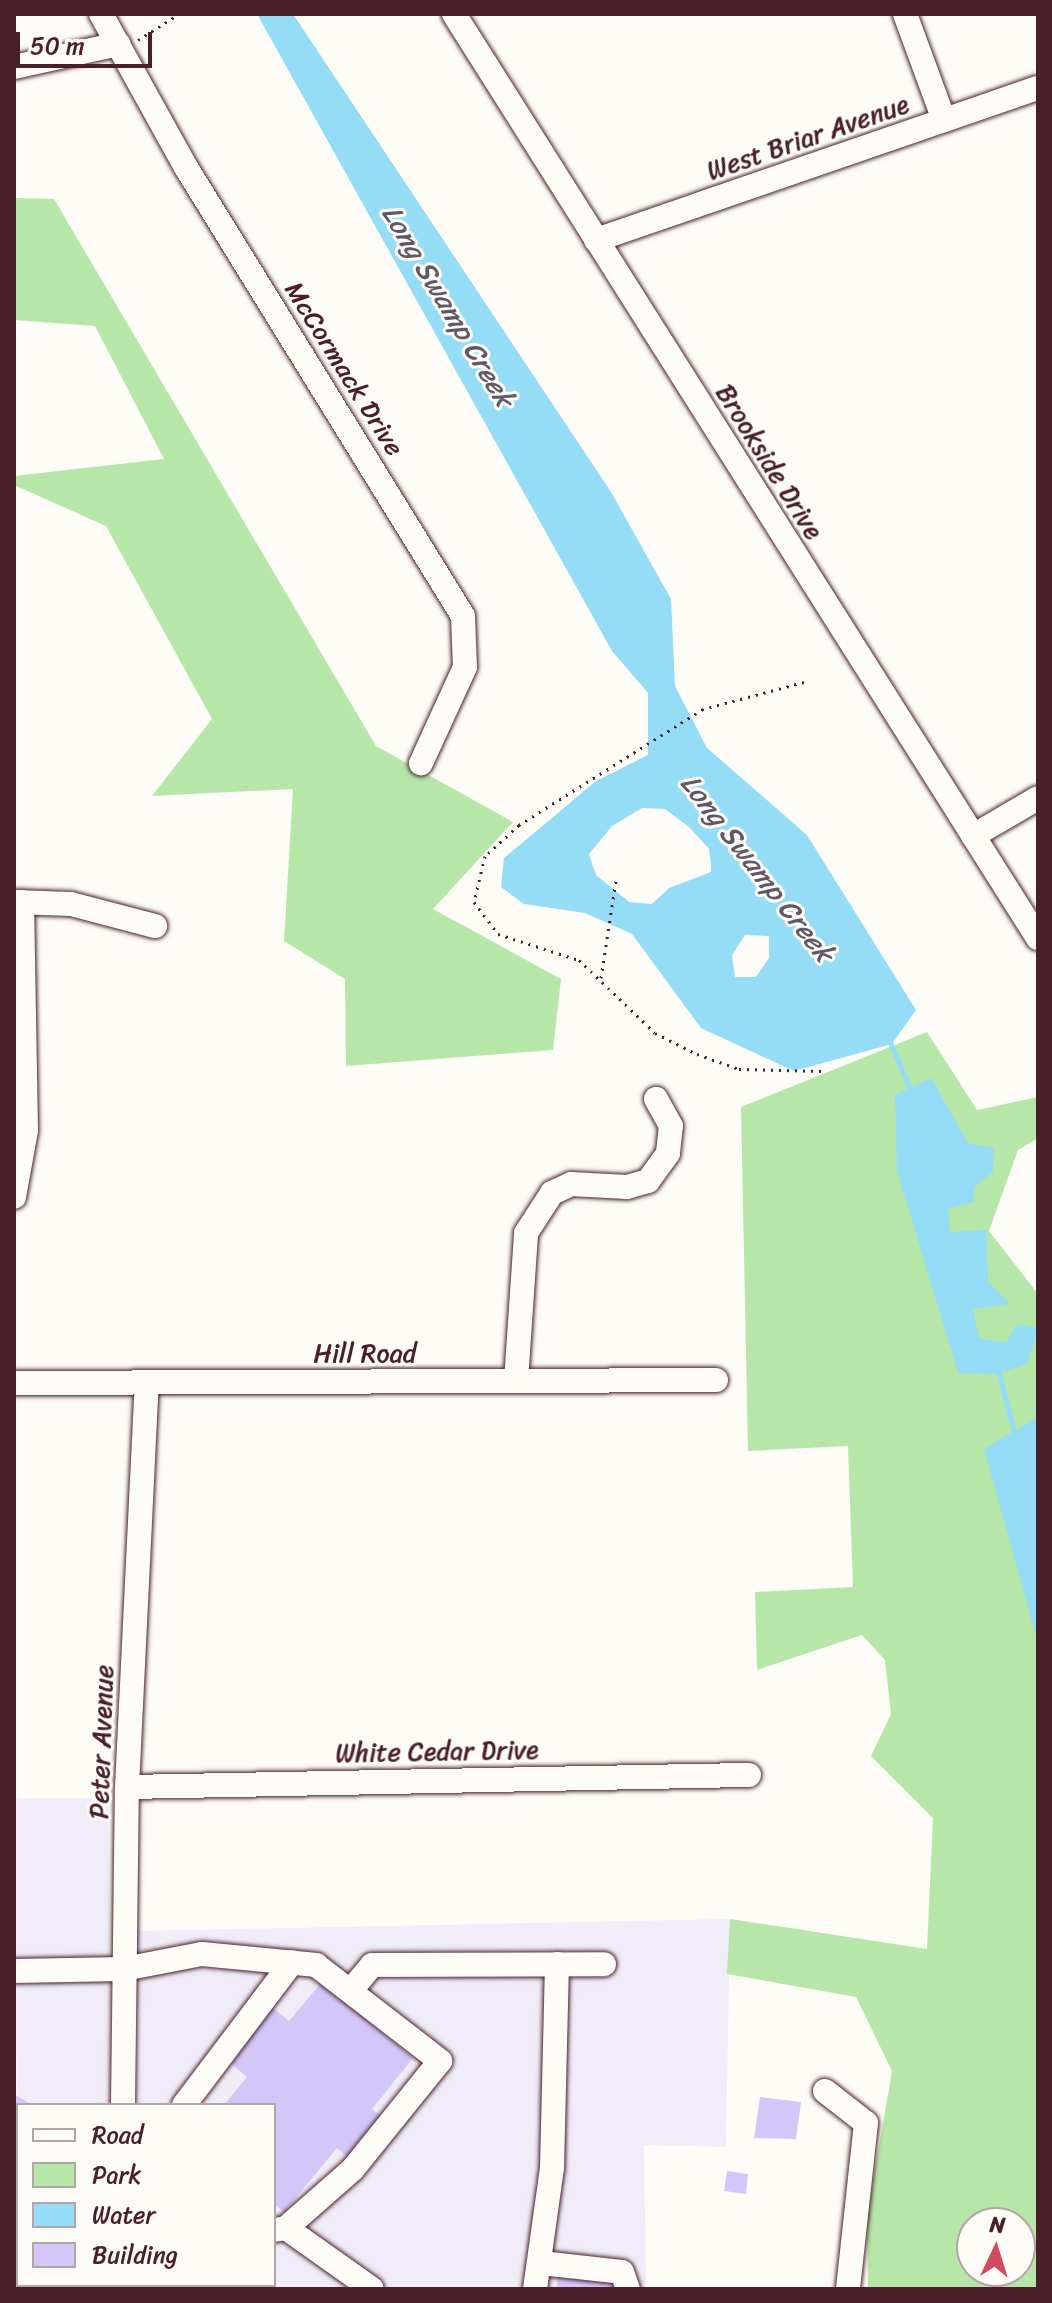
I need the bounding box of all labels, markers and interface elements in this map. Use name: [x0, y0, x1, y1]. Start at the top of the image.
scale bar: [20, 16, 156, 66]
text: 50 m: [30, 25, 85, 67]
street label: West Briar Avenue: [703, 89, 913, 187]
water label: Long Swamp Creek: [374, 198, 522, 414]
street label: McCormack Drive: [278, 276, 410, 462]
street label: Brookside Drive: [709, 378, 829, 546]
water label: Long Swamp Creek: [673, 767, 841, 969]
street label: Hill Road: [314, 1338, 416, 1370]
street label: Peter Avenue: [84, 1664, 120, 1820]
street label: White Cedar Drive: [334, 1735, 540, 1769]
legend: [16, 2103, 276, 2287]
text: Road: [92, 2114, 143, 2156]
text: Park: [92, 2154, 141, 2196]
text: Water: [92, 2194, 155, 2236]
text: N: [989, 2205, 1007, 2245]
north arrow: [956, 2207, 1036, 2287]
text: Building: [92, 2234, 178, 2276]

